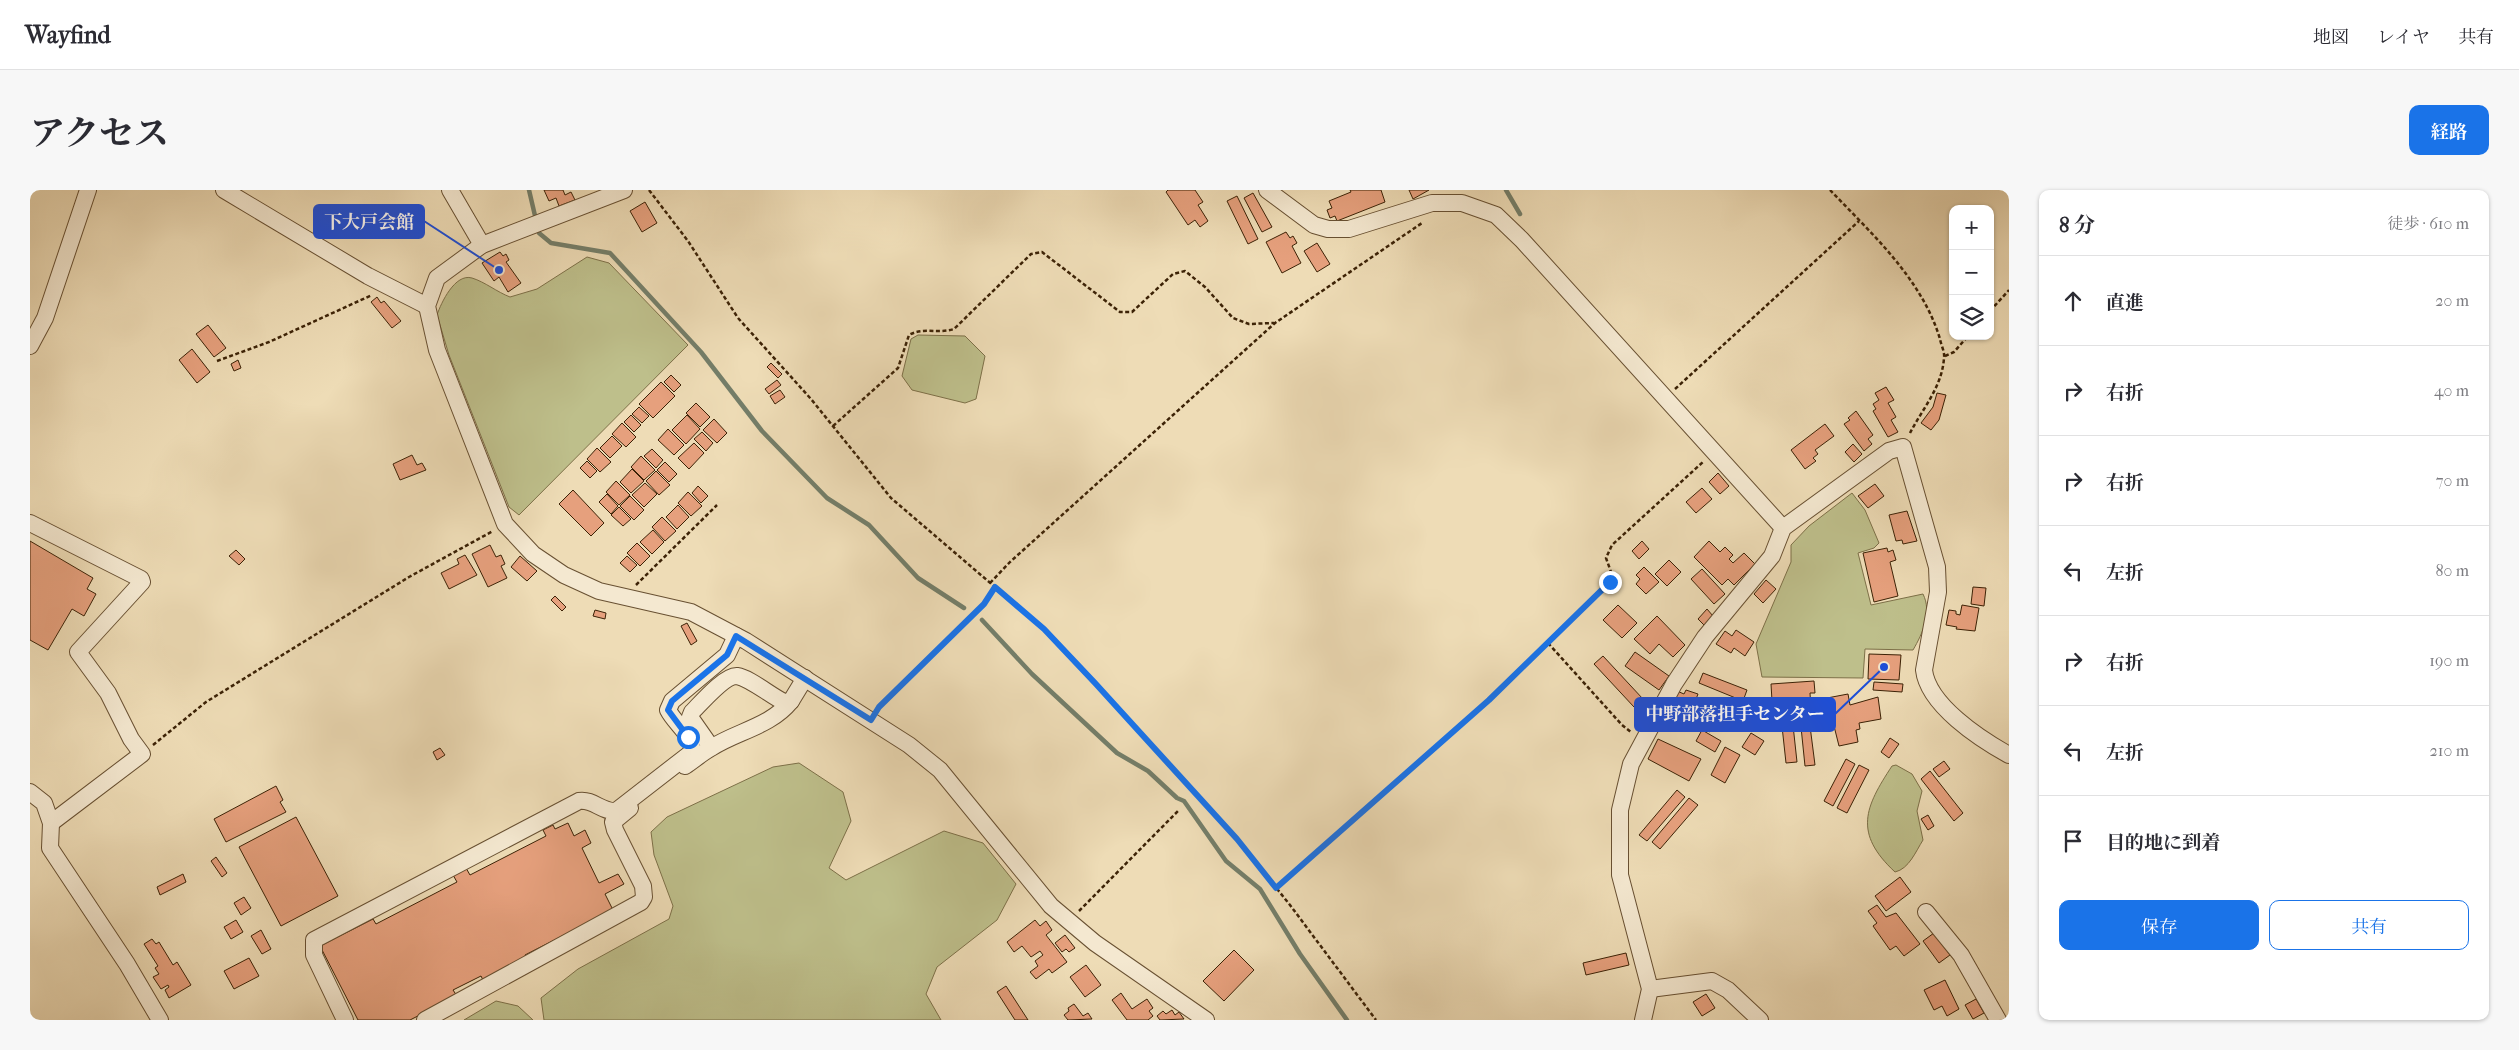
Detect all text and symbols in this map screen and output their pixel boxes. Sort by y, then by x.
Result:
text: Wayfind [25,21,111,49]
text: 地図 [2313,27,2349,48]
text: レイヤ [2377,27,2430,48]
text: 共有 [2458,27,2494,48]
button: 経路 [2409,105,2489,155]
text: アクセス [30,113,169,154]
callout: 下大戸会館 [314,205,424,238]
map controls [1949,205,1994,340]
button: + [1949,205,1994,250]
text: 下大戸会館 [324,212,414,233]
text: 8 分 [2059,213,2095,237]
text: 徒歩 · 610 m [2387,214,2469,233]
button: − [1949,250,1994,295]
icon: ahead [2059,287,2087,315]
text: 20 m [2435,291,2469,310]
text: 直進 [2106,292,2144,314]
button: layers [1949,295,1994,340]
icon: right [2059,377,2087,405]
text: 40 m [2434,381,2469,400]
text: 右折 [2106,382,2144,404]
icon: right [2059,467,2087,495]
text: 70 m [2436,471,2469,490]
text: 右折 [2106,472,2144,494]
icon: left [2059,557,2087,585]
text: 80 m [2435,561,2469,580]
text: 左折 [2106,562,2144,584]
route end [1599,571,1622,594]
icon: right [2059,647,2087,675]
text: 190 m [2429,651,2469,670]
text: 右折 [2106,652,2144,674]
callout: 中野部落担手センター [1635,698,1835,731]
text: 中野部落担手センター [1645,704,1825,725]
route start [677,726,700,749]
icon: left [2059,737,2087,765]
text: 210 m [2430,741,2469,760]
text: 左折 [2106,742,2144,764]
icon: arrive [2059,827,2087,855]
text: 目的地に到着 [2106,832,2220,854]
button: 保存 [2059,900,2259,950]
button: 共有 [2269,900,2469,950]

